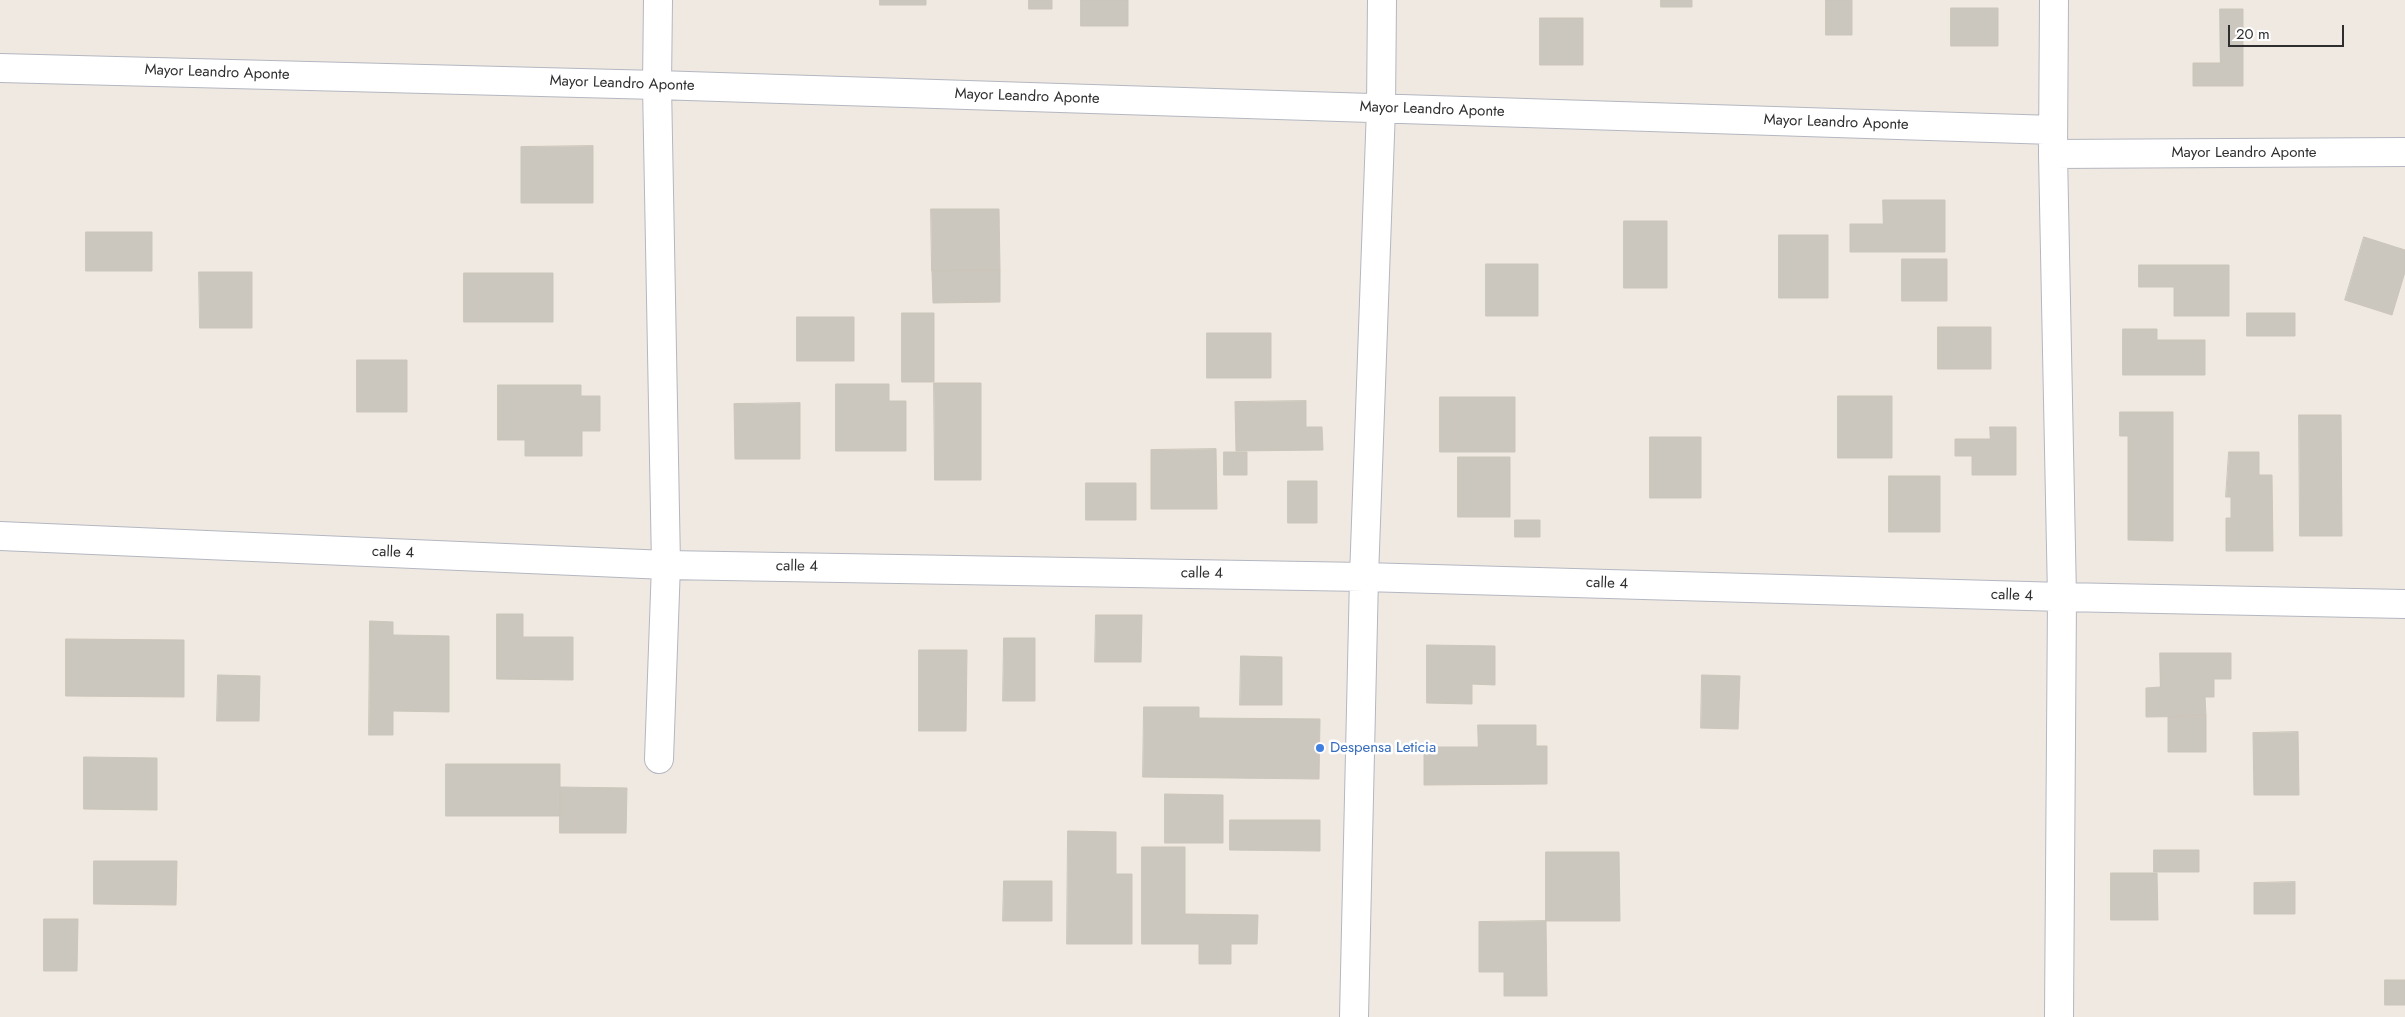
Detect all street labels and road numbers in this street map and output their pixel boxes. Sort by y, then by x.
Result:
street label: Mayor Leandro Aponte [144,61,290,85]
street label: Mayor Leandro Aponte [549,72,695,96]
street label: Mayor Leandro Aponte [954,85,1100,109]
street label: Mayor Leandro Aponte [1359,98,1505,122]
street label: Mayor Leandro Aponte [1763,111,1909,135]
street label: Mayor Leandro Aponte [2171,144,2317,162]
street label: calle 4 [372,543,414,563]
street label: calle 4 [776,558,818,576]
street label: calle 4 [1181,565,1223,583]
street label: calle 4 [1586,574,1628,594]
street label: calle 4 [1991,586,2033,606]

